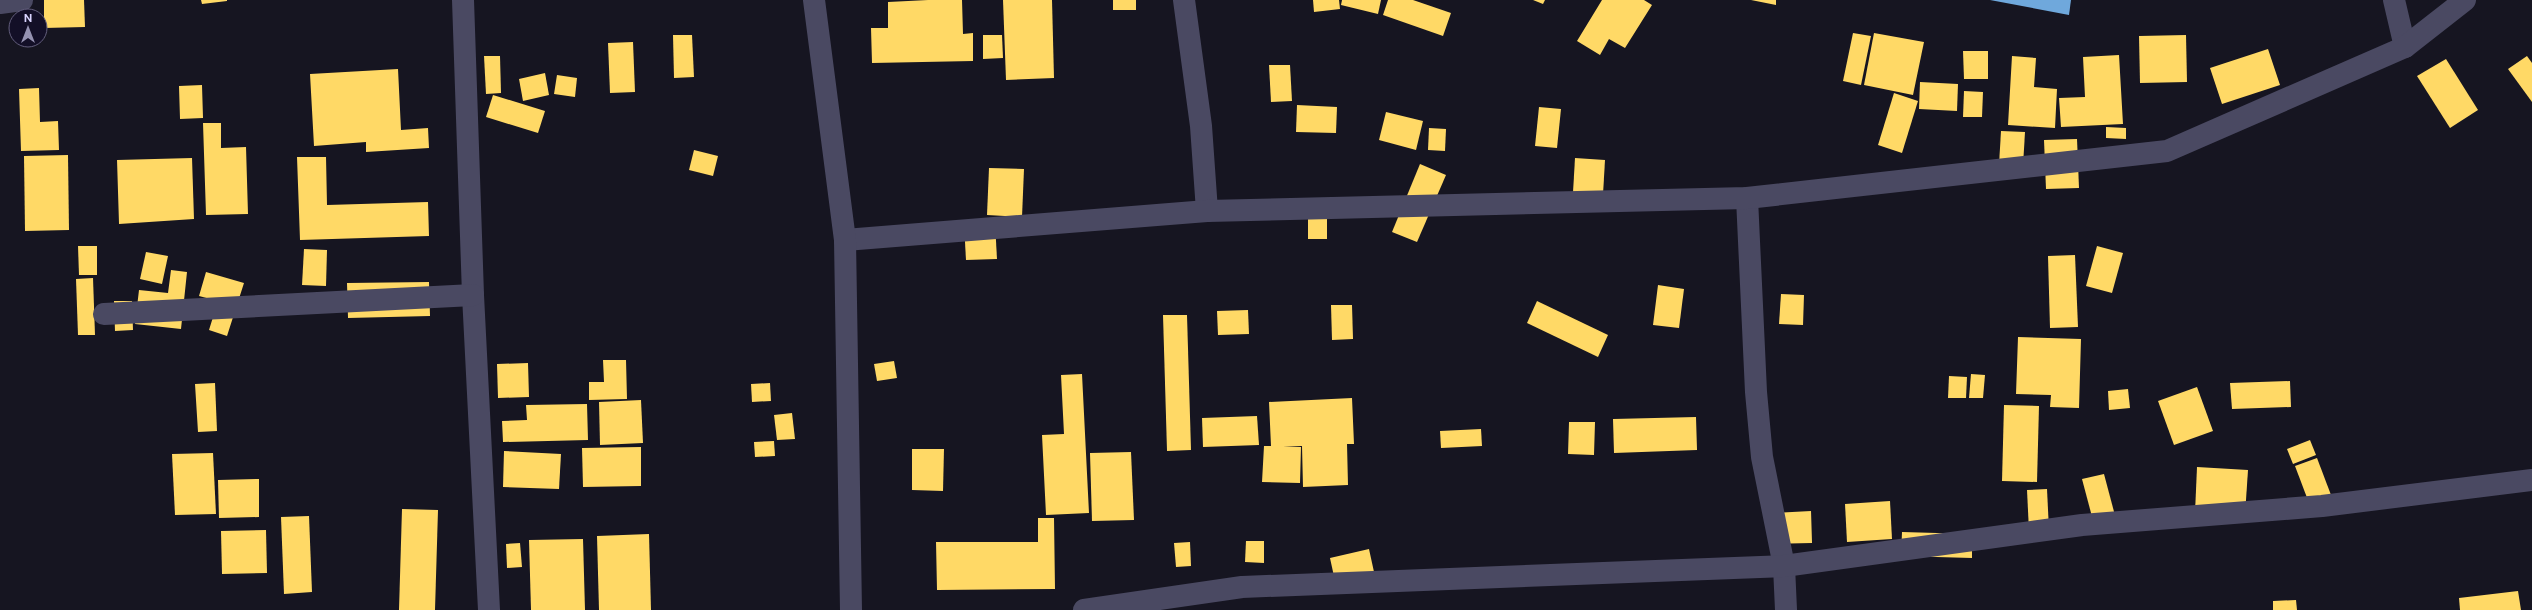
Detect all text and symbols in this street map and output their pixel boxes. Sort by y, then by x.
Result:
north arrow [8,8,48,48]
text: N [24,12,32,24]

